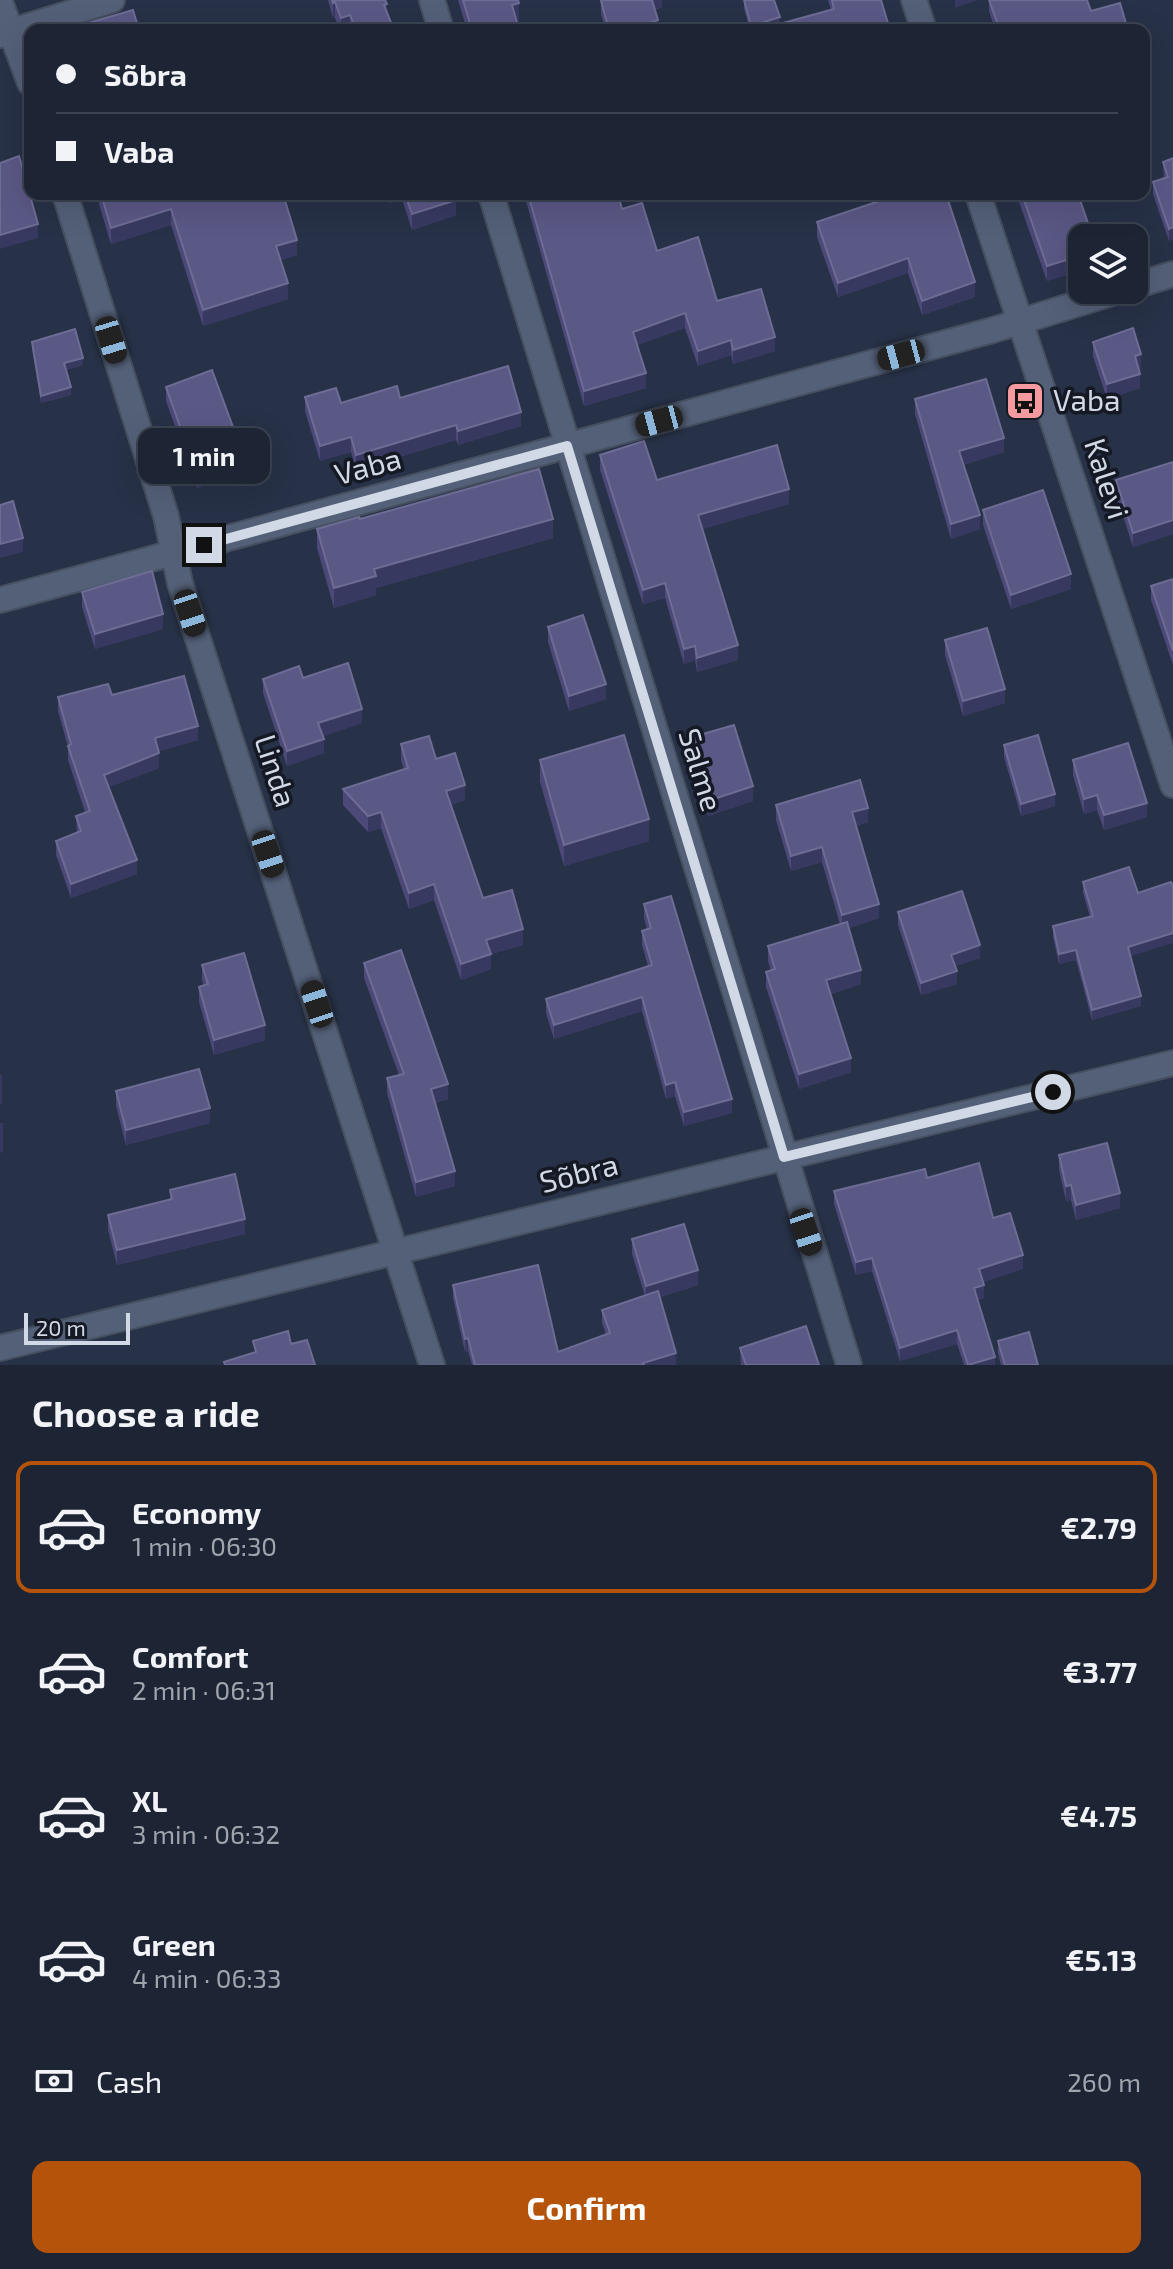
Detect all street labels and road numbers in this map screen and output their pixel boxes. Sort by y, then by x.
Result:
street label: Kalevi [1078,434,1138,523]
street label: Vaba [330,439,405,491]
street label: Salme [672,724,731,815]
street label: Linda [248,730,305,811]
street label: Sõbra [536,1145,621,1199]

